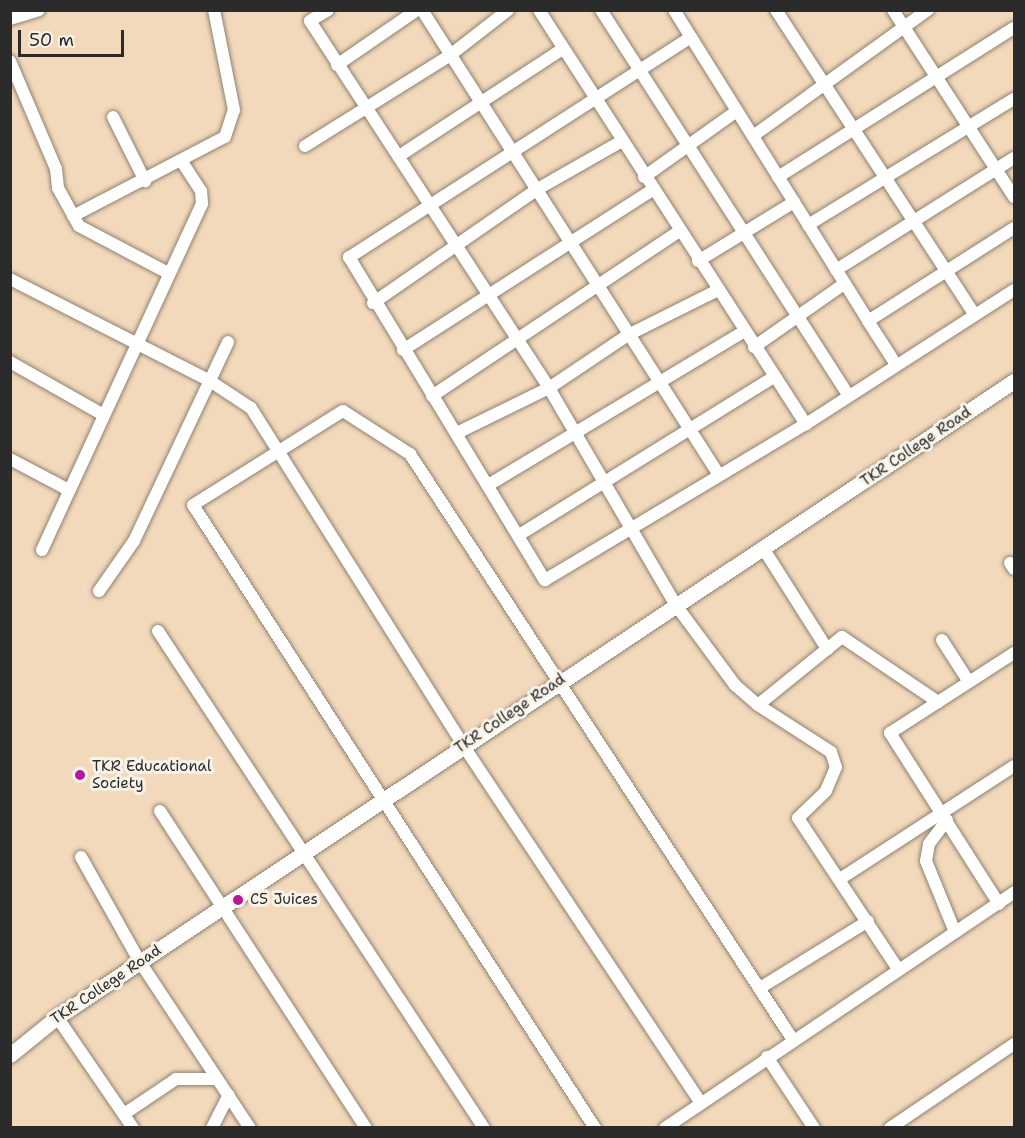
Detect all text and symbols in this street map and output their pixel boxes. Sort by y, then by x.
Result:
scale bar [21,18,128,56]
text: 50 m [29,28,74,52]
street label: TKR College Road [857,403,975,491]
street label: TKR College Road [451,670,569,758]
place label: TKR Educational Society [92,757,211,792]
marker: TKR Educational Society [73,768,87,782]
place label: C5 Juices [250,891,318,909]
marker: C5 Juices [231,893,245,907]
street label: TKR College Road [47,941,165,1029]

